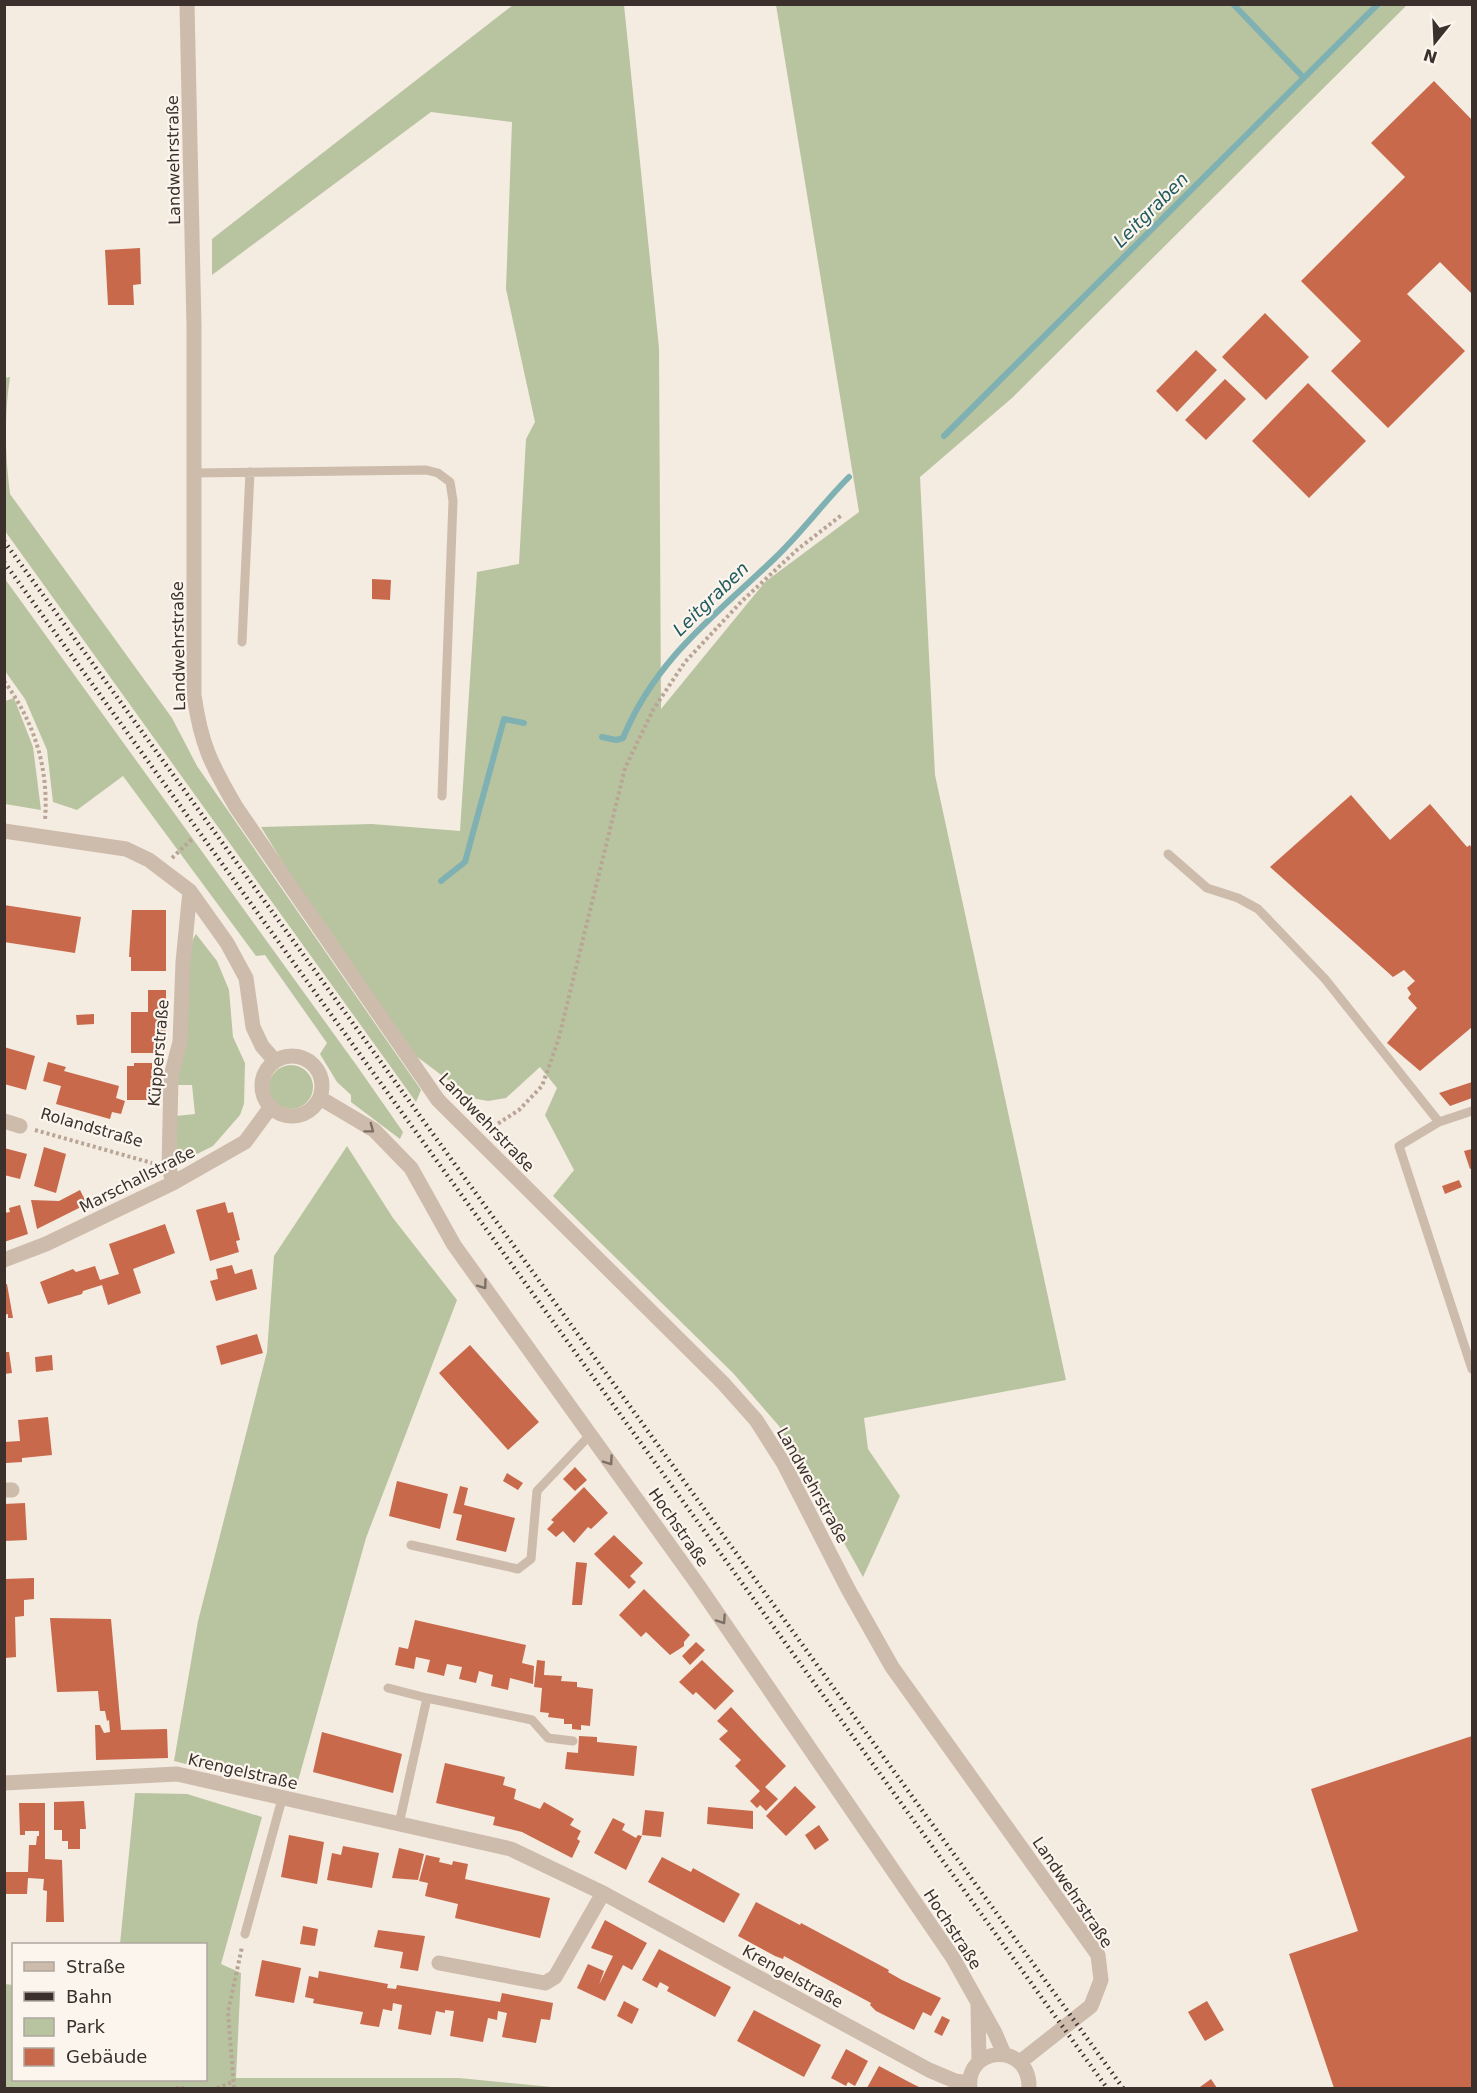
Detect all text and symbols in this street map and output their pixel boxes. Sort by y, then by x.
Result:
north arrow [1405,12,1465,72]
text: N [1421,45,1440,67]
street label: Landwehrstraße [163,95,184,225]
water label: Leitgraben [1109,168,1192,251]
water label: Leitgraben [668,557,753,640]
street label: Landwehrstraße [168,581,189,711]
street label: Küpperstraße [144,999,173,1107]
street label: Landwehrstraße [435,1069,538,1176]
street label: Rolandstraße [38,1104,145,1151]
one-way arrow [363,1121,374,1132]
street label: Marschallstraße [76,1142,198,1217]
one-way arrow [476,1279,487,1290]
street label: Landwehrstraße [773,1424,852,1547]
one-way arrow [602,1454,613,1465]
street label: Hochstraße [645,1484,713,1570]
one-way arrow [715,1614,726,1625]
street label: Krengelstraße [186,1750,300,1793]
street label: Landwehrstraße [1028,1833,1117,1951]
street label: Hochstraße [920,1886,986,1973]
street label: Krengelstraße [739,1941,846,2012]
legend [12,1943,207,2081]
text: Straße [66,1956,125,1977]
text: Bahn [66,1986,112,2007]
text: Park [66,2016,105,2037]
text: Gebäude [66,2046,147,2067]

